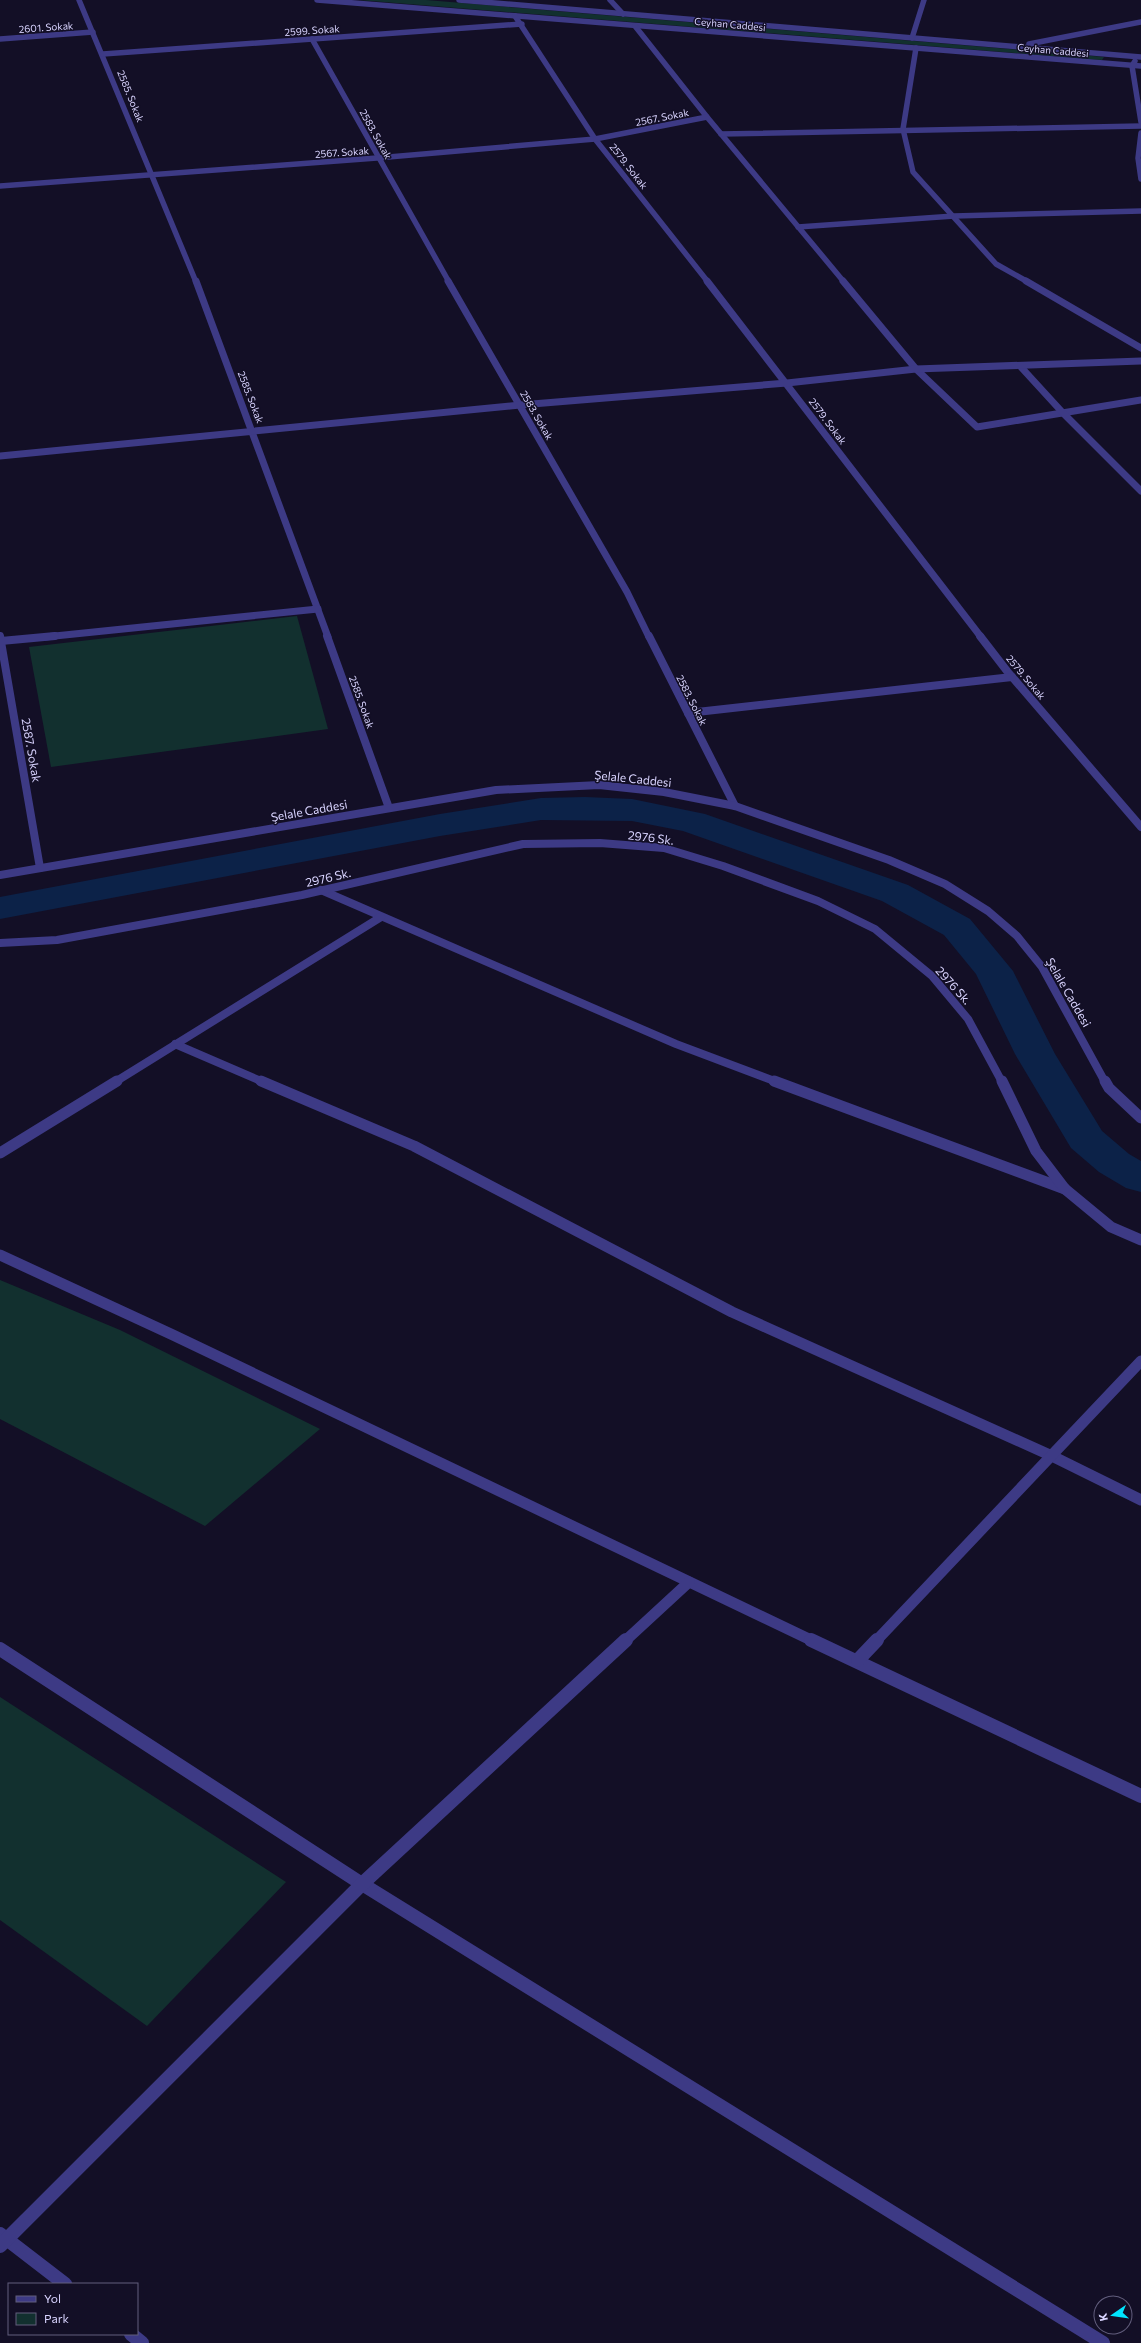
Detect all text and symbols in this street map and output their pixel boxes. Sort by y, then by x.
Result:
street label: Ceyhan Caddesi [694,15,766,33]
street label: 2601. Sokak [18,19,74,35]
street label: 2599. Sokak [284,22,341,38]
street label: Ceyhan Caddesi [1017,41,1089,59]
street label: 2585. Sokak [115,68,147,124]
street label: 2567. Sokak [634,106,690,128]
street label: 2583. Sokak [357,107,395,161]
street label: 2579. Sokak [607,141,651,192]
street label: 2567. Sokak [315,144,370,160]
street label: 2585. Sokak [236,369,267,425]
street label: 2583. Sokak [518,388,556,442]
street label: 2579. Sokak [807,396,850,447]
street label: 2579. Sokak [1004,652,1049,702]
street label: 2583. Sokak [674,673,710,728]
street label: 2585. Sokak [347,674,377,730]
street label: 2587. Sokak [19,717,45,784]
street label: Şelale Caddesi [594,767,672,789]
street label: Şelale Caddesi [270,796,348,824]
street label: 2976 Sk. [627,827,675,847]
street label: 2976 Sk. [304,865,352,889]
street label: Şelale Caddesi [1044,955,1094,1029]
street label: 2976 Sk. [933,963,975,1007]
legend [8,2283,138,2335]
text: Yol [44,2291,61,2305]
north arrow [1093,2295,1133,2335]
text: Park [44,2311,70,2325]
text: K [1096,2312,1110,2323]

